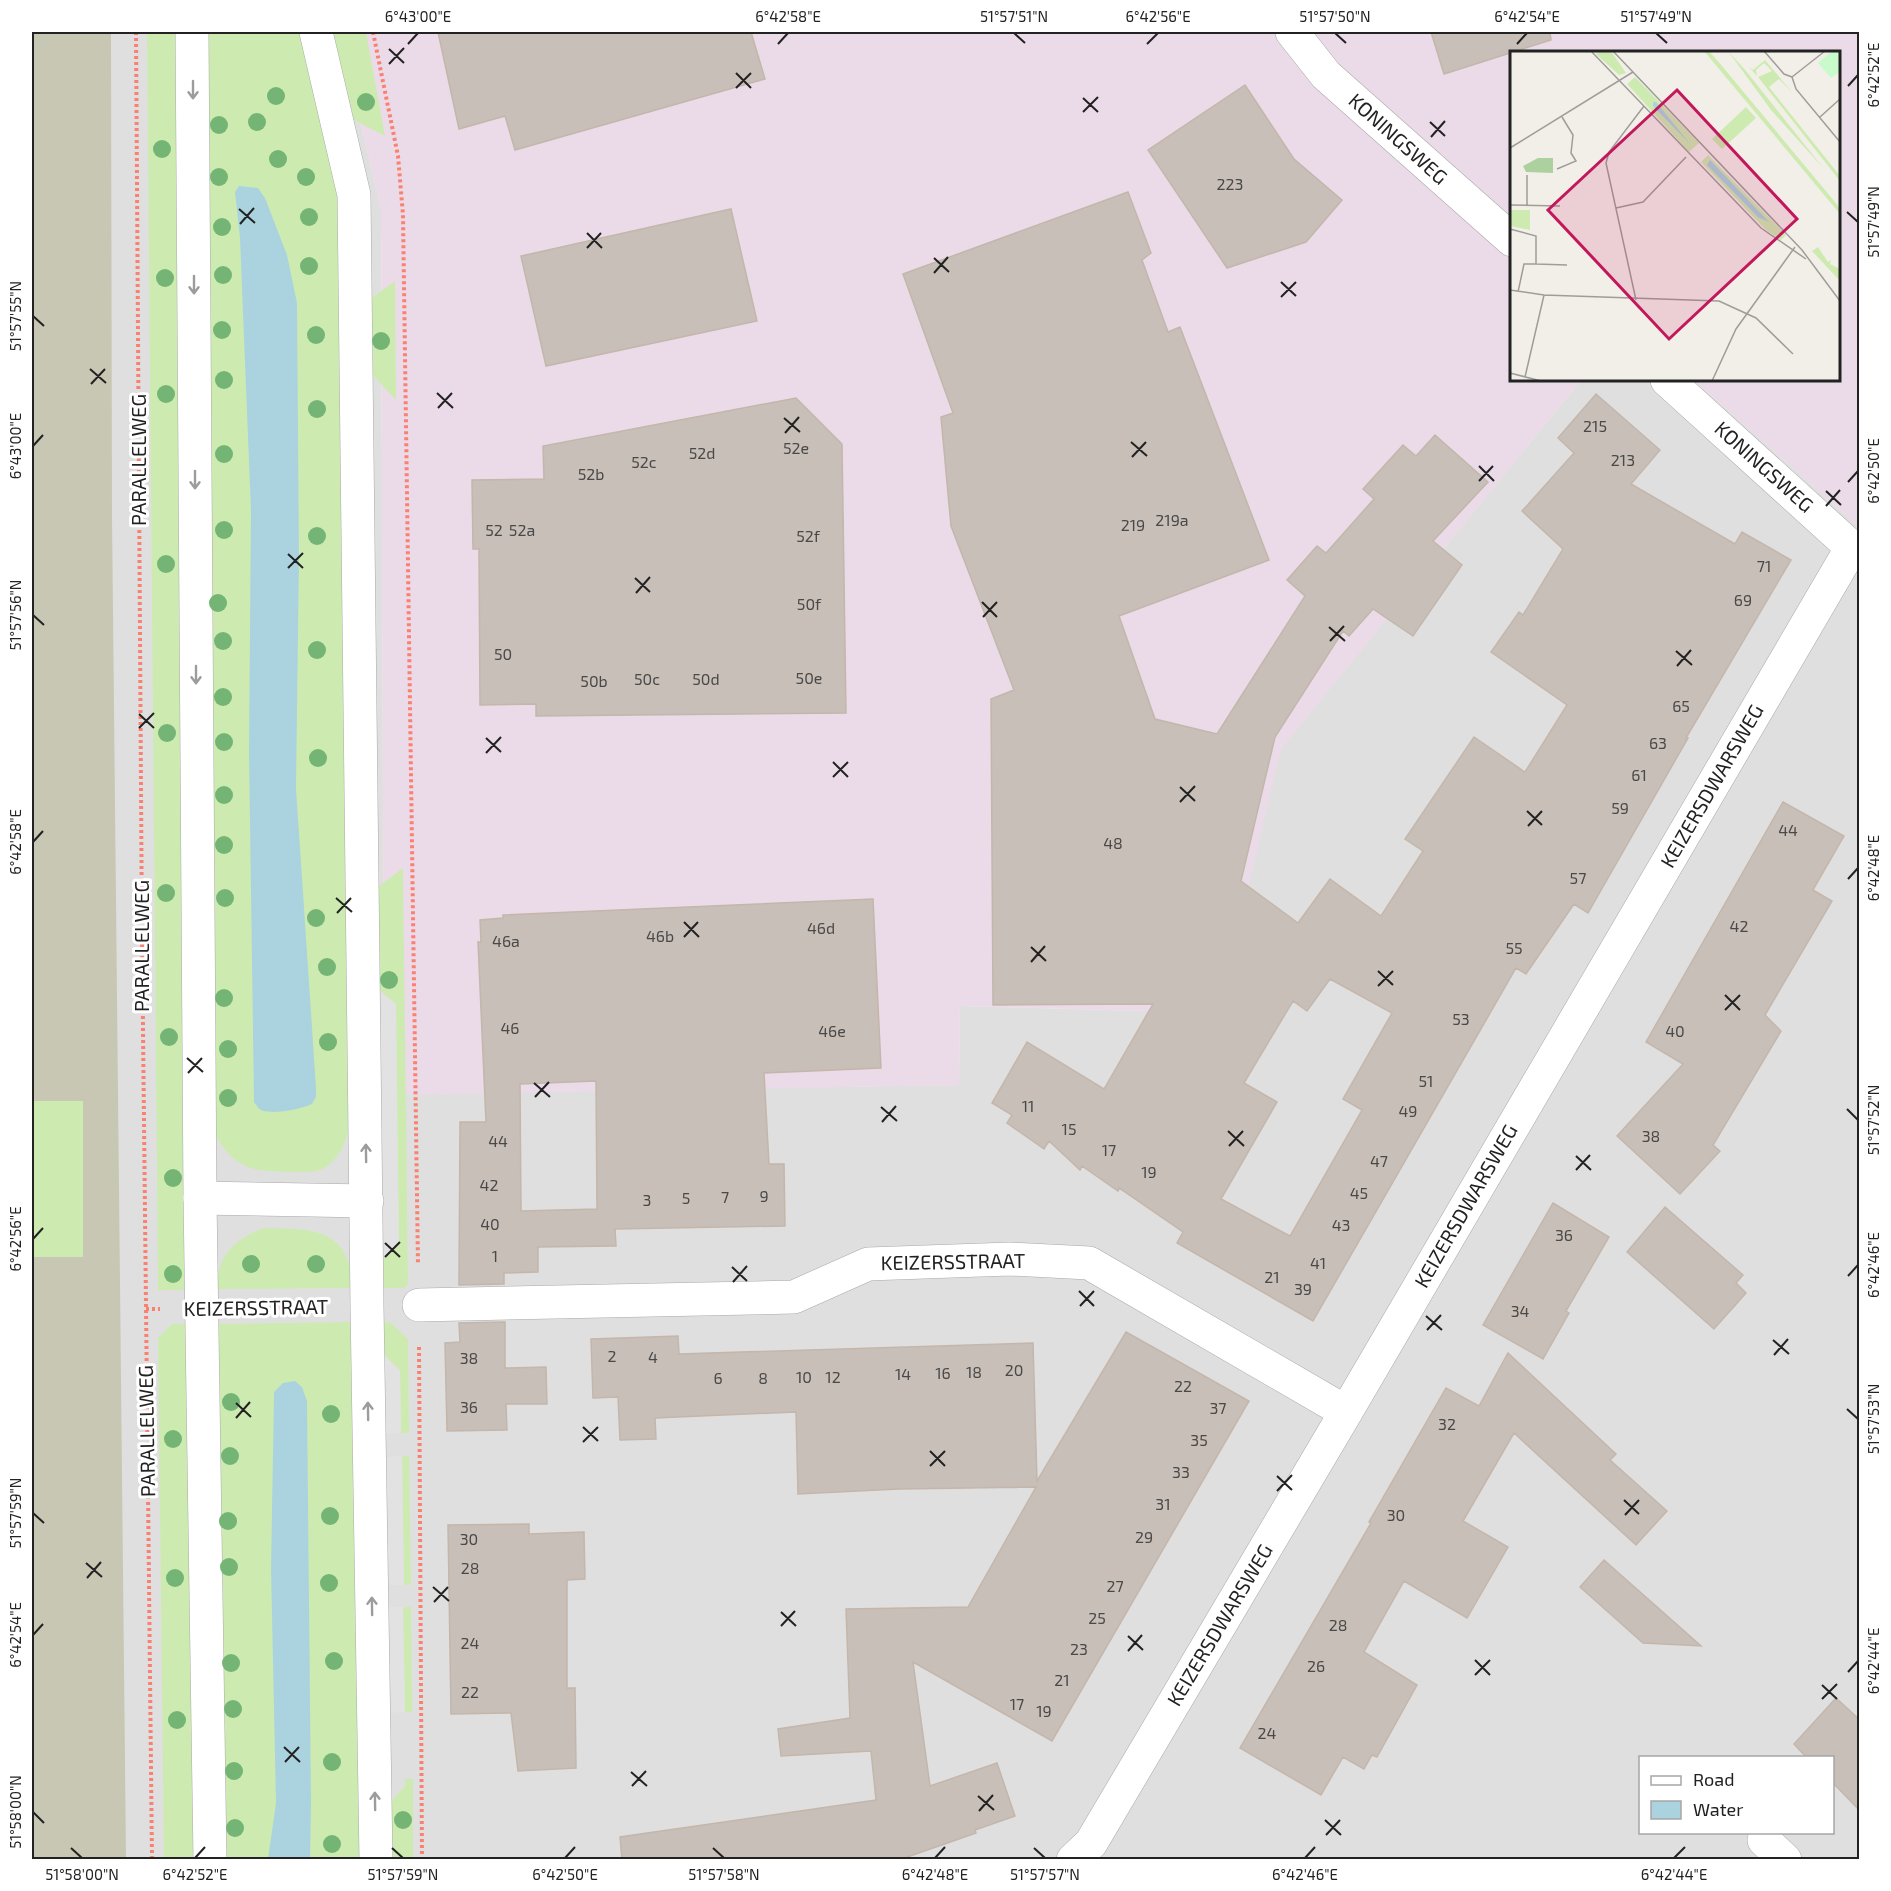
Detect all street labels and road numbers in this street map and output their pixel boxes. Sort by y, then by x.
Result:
street label: KONINGSWEG [1344,88,1453,189]
street label: PARALLELWEG [126,394,150,526]
street label: KONINGSWEG [1710,416,1819,517]
street label: KEIZERSDWARSWEG [1655,700,1768,871]
street label: PARALLELWEG [129,880,153,1012]
street label: KEIZERSDWARSWEG [1409,1120,1522,1291]
street label: KEIZERSSTRAAT [880,1248,1026,1274]
street label: KEIZERSSTRAAT [183,1294,329,1320]
street label: PARALLELWEG [133,1365,159,1497]
street label: KEIZERSDWARSWEG [1161,1539,1277,1710]

